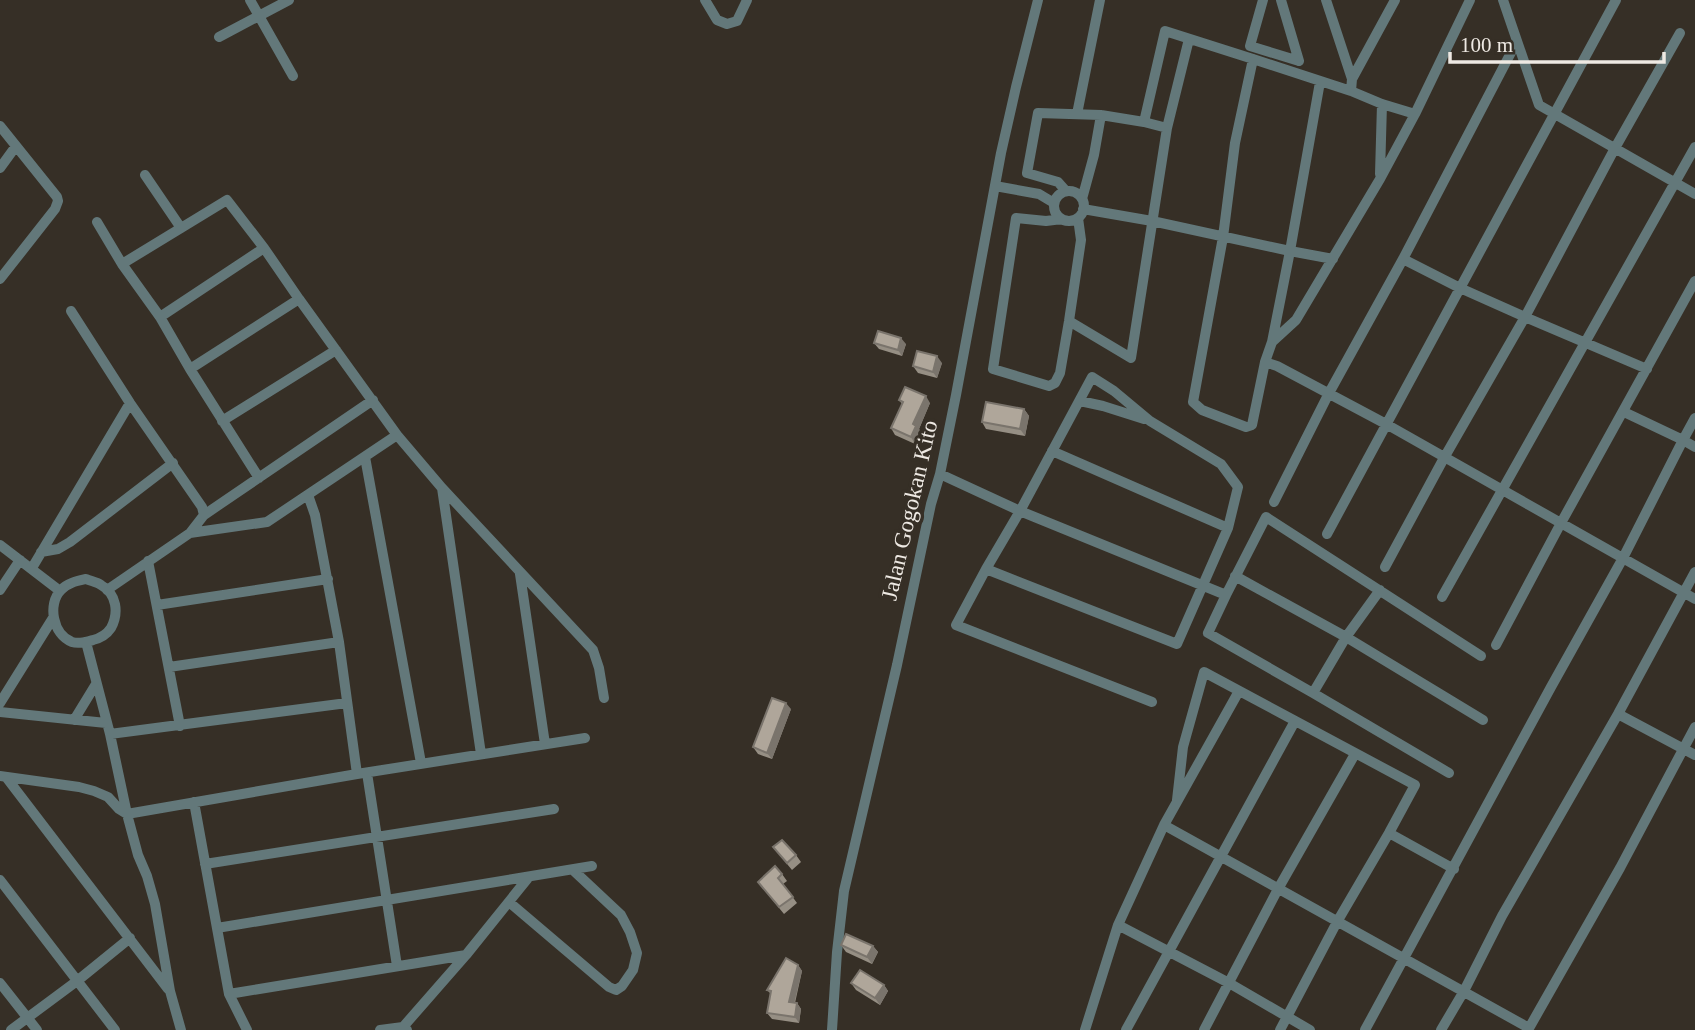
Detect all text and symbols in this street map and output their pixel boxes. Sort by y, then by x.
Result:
scale bar [1450,21,1664,65]
text: 100 m [1460,33,1513,57]
street label: Jalan Gogokan Kito [877,418,942,603]

